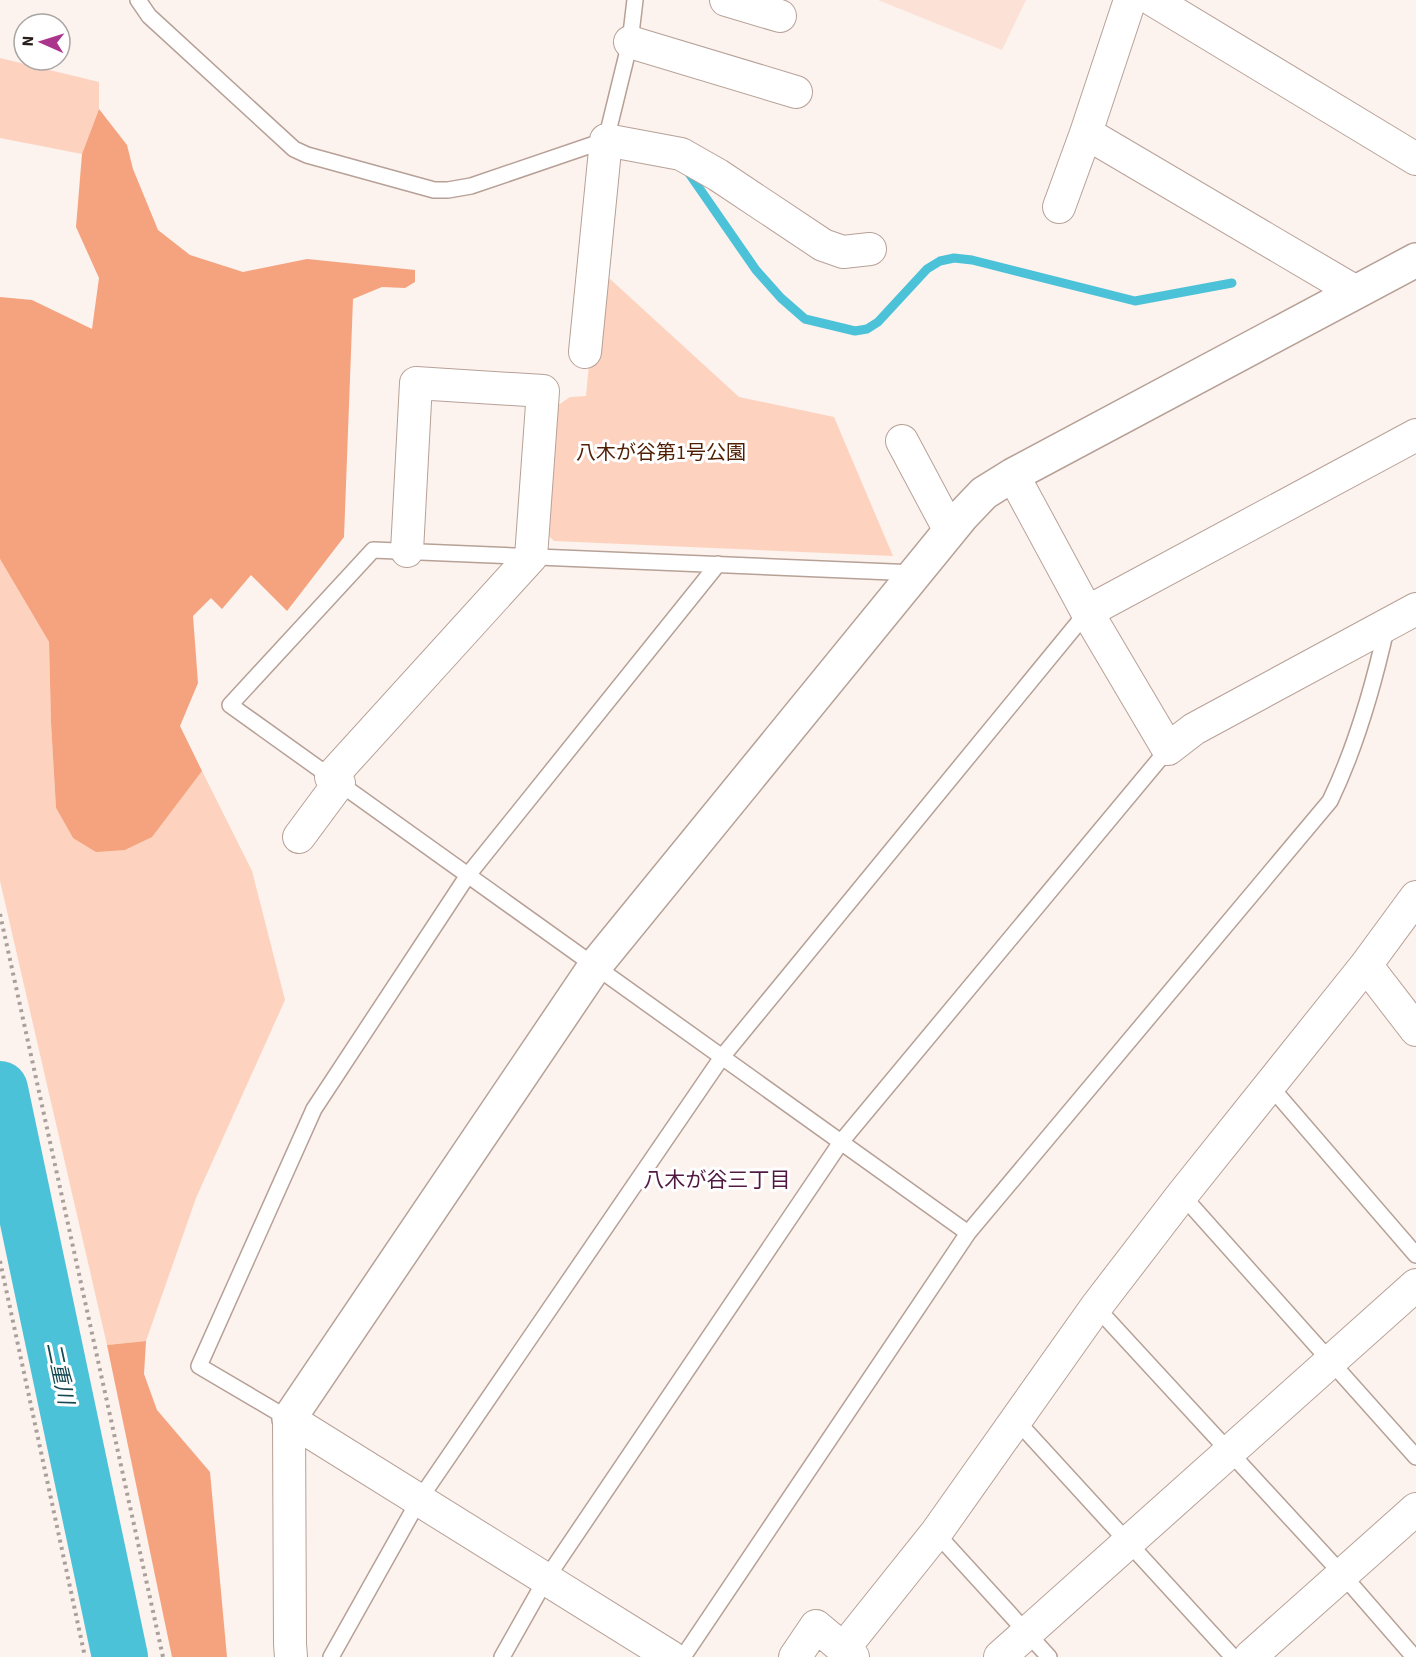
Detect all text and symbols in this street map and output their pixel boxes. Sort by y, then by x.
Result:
north arrow [12,12,72,72]
text: N [17,35,39,47]
park label: 八木が谷第1号公園 [576,439,746,467]
district label: 八木が谷三丁目 [644,1165,791,1195]
water label: 二重川 [39,1339,82,1409]

